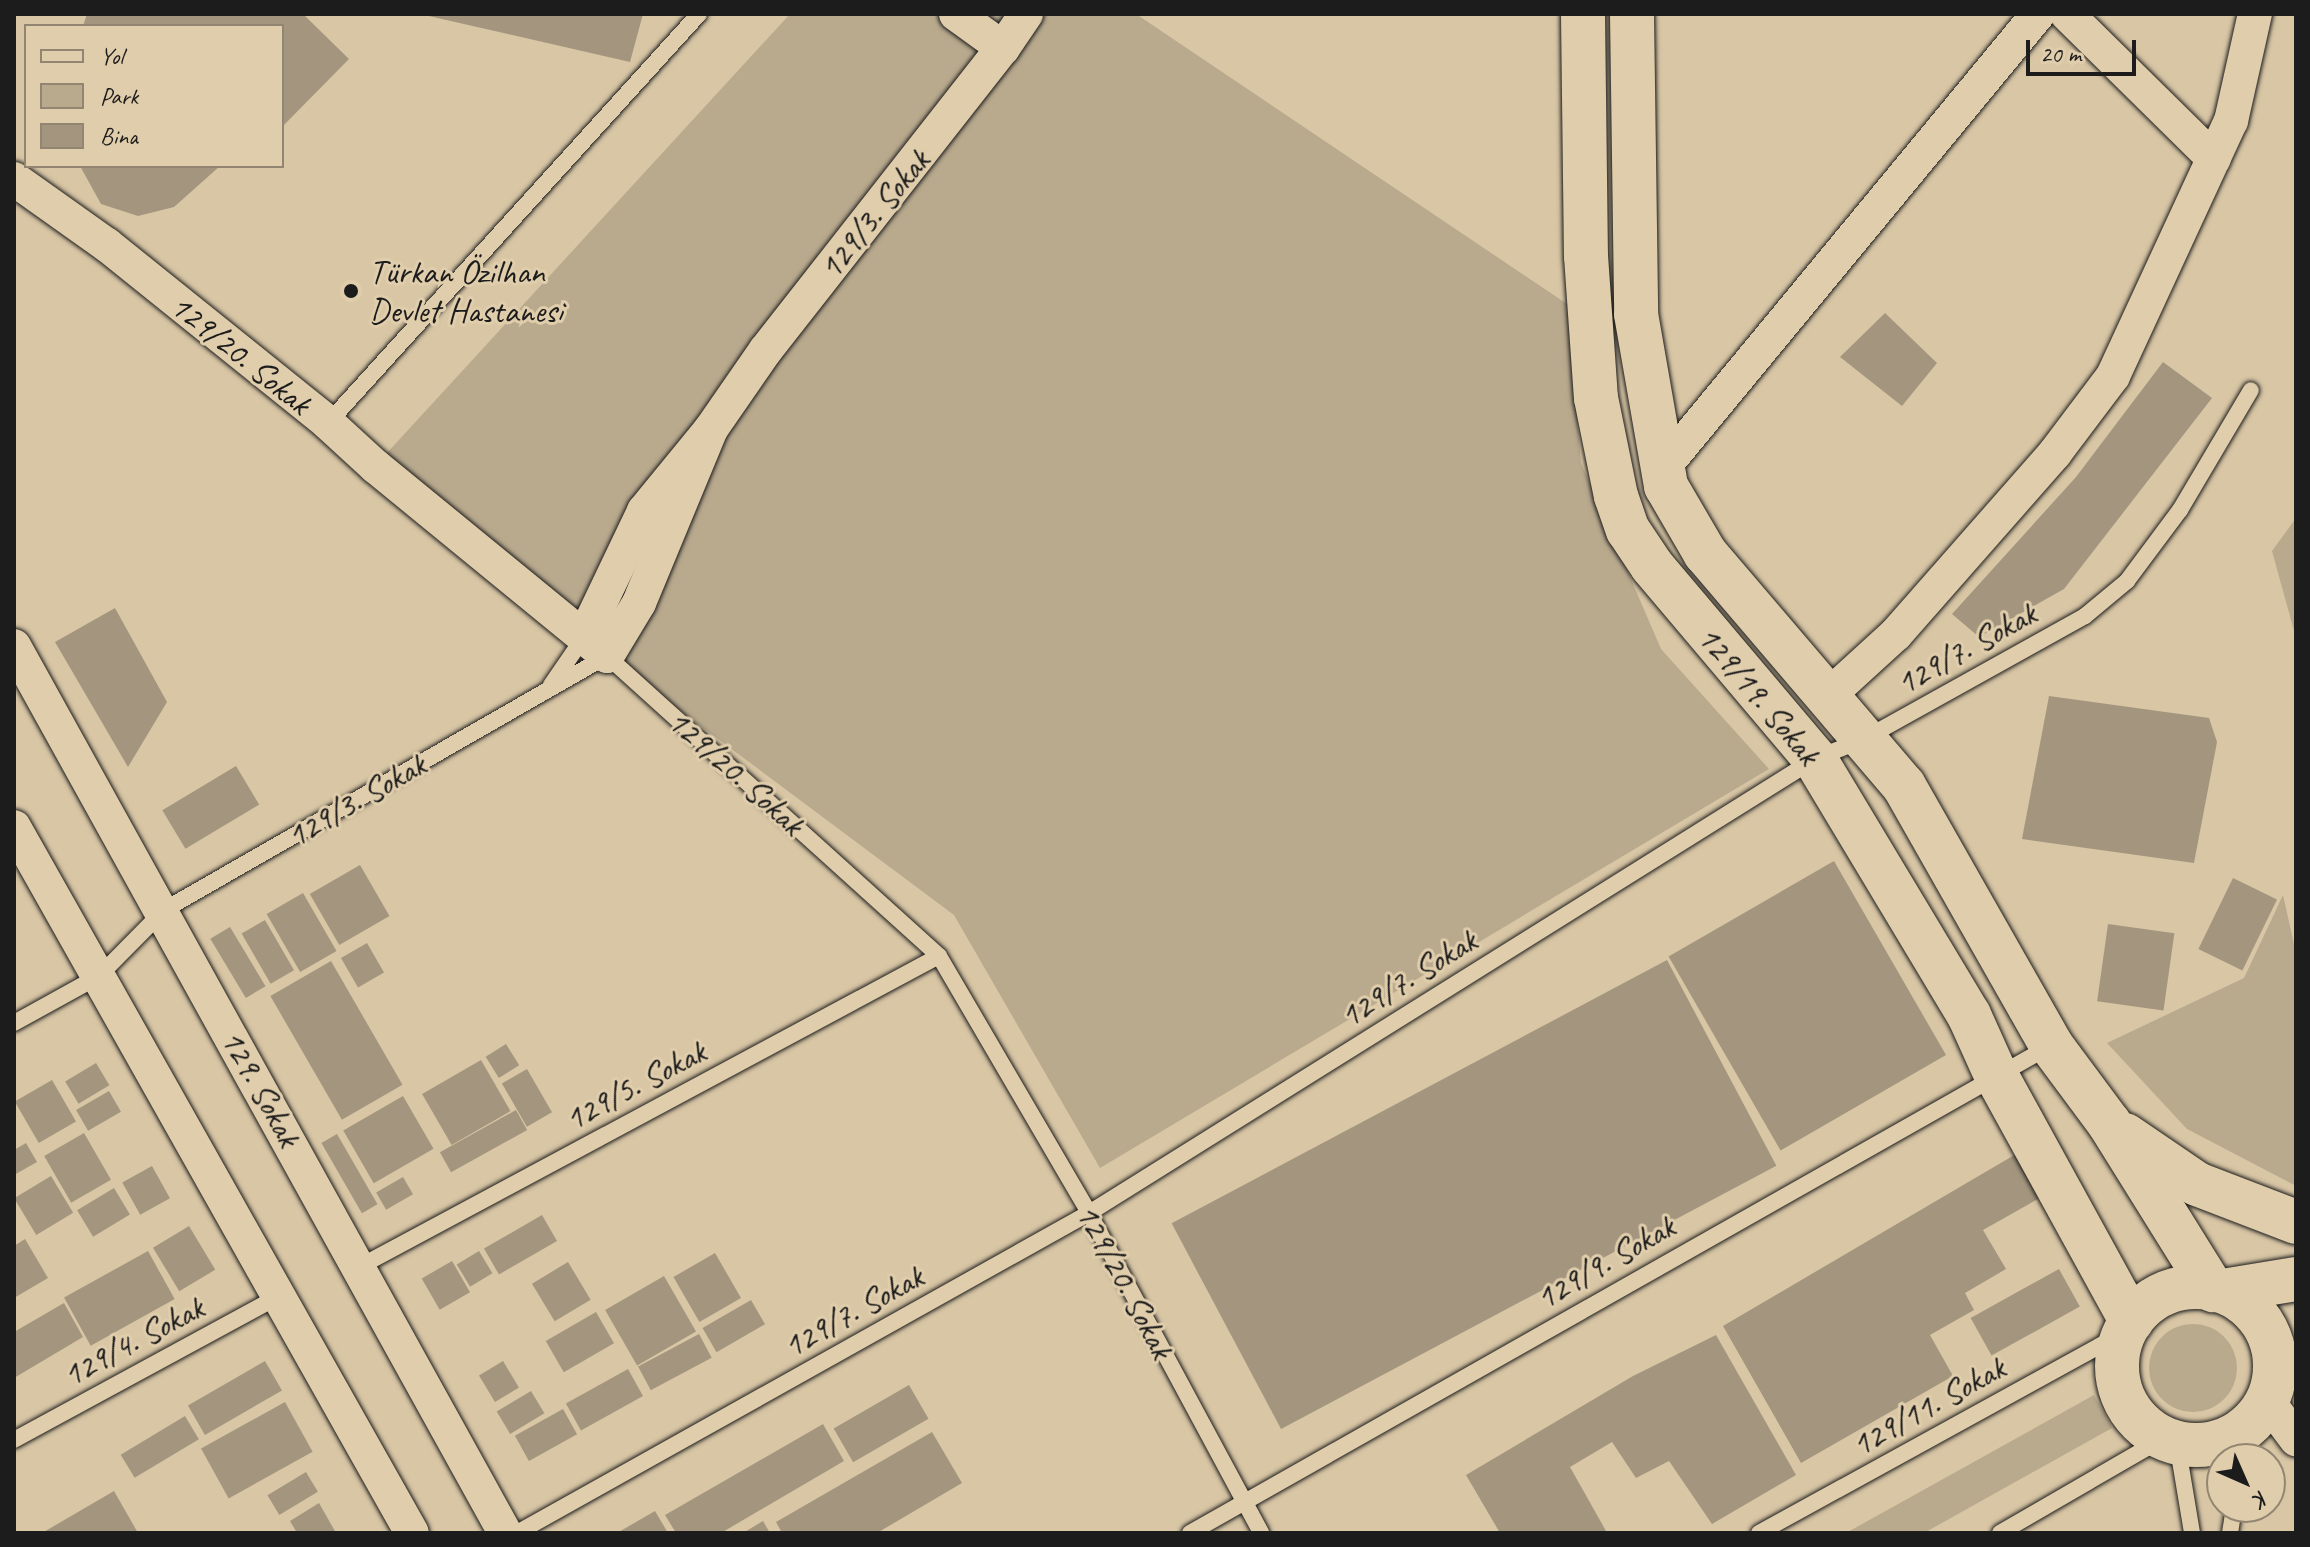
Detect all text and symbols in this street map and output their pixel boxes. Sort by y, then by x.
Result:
legend [24,24,284,168]
scale bar [2030,24,2140,74]
text: 20 m [2040,39,2081,69]
text: Yol [100,41,123,71]
text: Park [100,81,138,111]
text: Bina [100,121,138,151]
street label: 129/3. Sokak [810,141,938,287]
place label: Türkan Özilhan Devlet Hastanesi [369,251,562,330]
marker: Türkan Özilhan Devlet Hastanesi [340,280,362,302]
street label: 129/20. Sokak [162,285,320,423]
street label: 129/7. Sokak [1889,593,2043,703]
street label: 129/19. Sokak [1689,617,1829,773]
street label: 129/20. Sokak [659,700,813,844]
street label: 129/3. Sokak [279,744,433,856]
street label: 129/7. Sokak [1332,920,1484,1036]
street label: 129. Sokak [212,1022,310,1154]
street label: 129/5. Sokak [557,1031,713,1139]
street label: 129/20. Sokak [1067,1197,1183,1365]
street label: 129/9. Sokak [1528,1206,1682,1318]
street label: 129/7. Sokak [776,1256,930,1366]
street label: 129/4. Sokak [55,1287,211,1395]
street label: 129/11. Sokak [1844,1347,2012,1465]
north arrow [2206,1443,2286,1523]
text: K [2248,1485,2275,1512]

